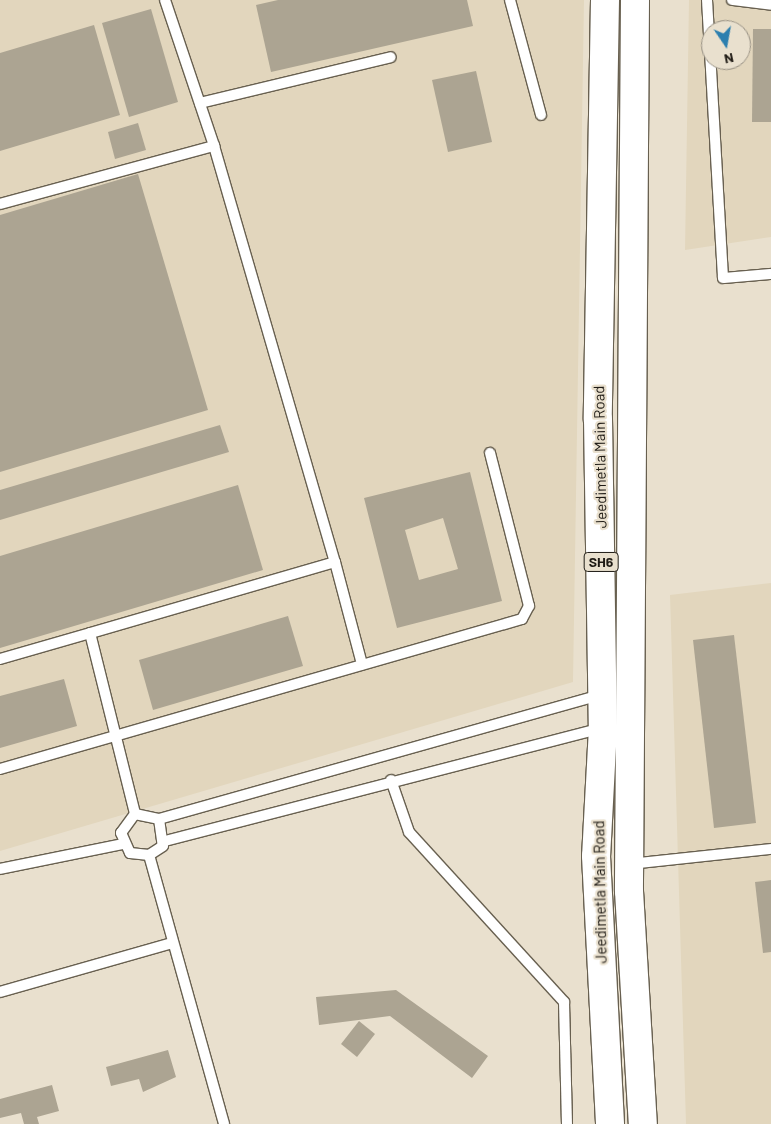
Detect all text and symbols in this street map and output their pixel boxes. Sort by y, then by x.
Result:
north arrow [701,20,751,70]
text: N [723,50,735,68]
street label: Jeedimetla Main Road [590,385,610,529]
road number: SH6 [584,550,618,574]
street label: Jeedimetla Main Road [590,820,610,964]

